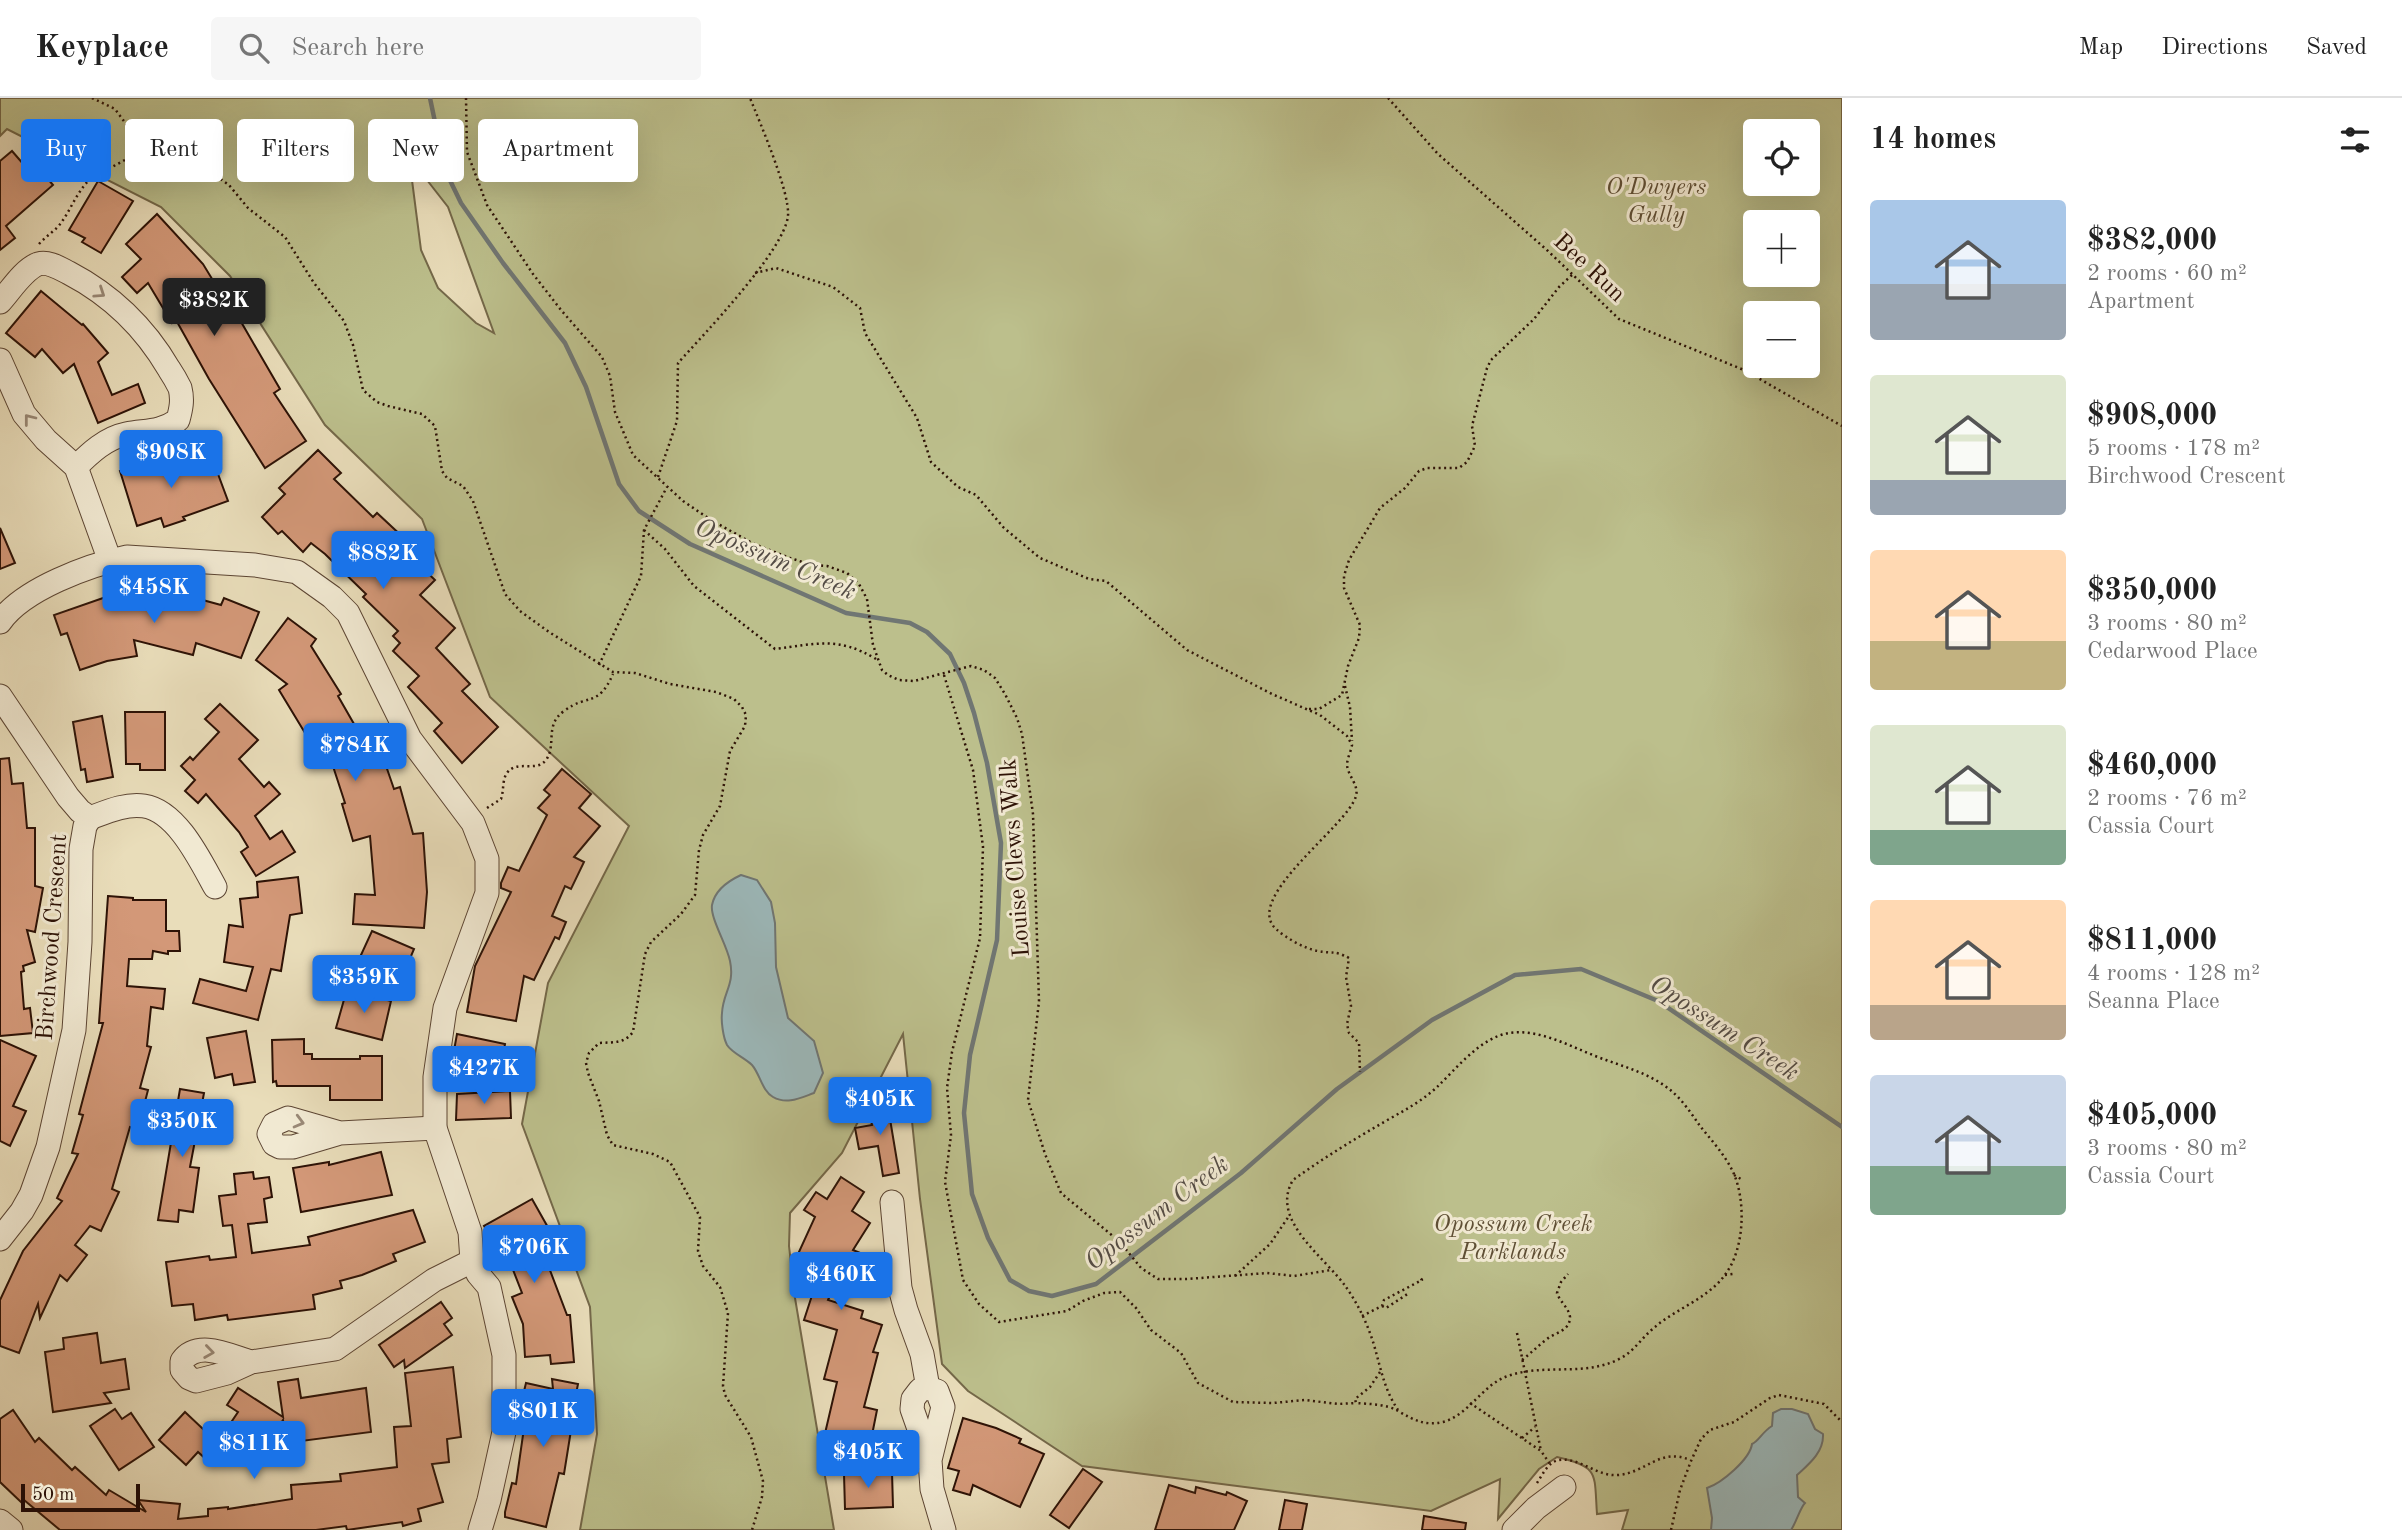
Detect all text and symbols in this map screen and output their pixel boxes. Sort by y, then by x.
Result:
search box [211,17,701,80]
icon: search [235,29,273,67]
text: Keyplace [35,32,169,65]
text: Search here [291,35,424,61]
text: Map [2079,36,2123,60]
text: Directions [2161,36,2268,60]
text: Saved [2306,36,2367,60]
chip: Buy [21,119,111,182]
chip: Rent [125,119,223,182]
chip: Filters [237,119,354,182]
chip: New [368,119,464,182]
chip: Apartment [478,119,638,182]
map controls [1743,119,1820,378]
button: locate [1743,119,1820,196]
icon: filters [2336,121,2374,159]
text: 14 homes [1870,125,1996,155]
park label: O'Dwyers Gully [1606,176,1706,228]
button: + [1743,210,1820,287]
text: $382,000 [2087,226,2217,256]
icon: home [1926,228,2010,312]
street label: Bee Run [1548,230,1629,307]
text: 2 rooms · 60 m² [2087,262,2247,285]
pin: $382K [165,278,263,338]
one-way arrow [92,284,105,297]
text: $382K [178,289,250,312]
text: Apartment [2087,290,2195,313]
button: − [1743,301,1820,378]
text: $908,000 [2087,401,2217,431]
icon: home [1926,403,2010,487]
one-way arrow [24,415,37,427]
pin: $908K [122,430,220,490]
text: 5 rooms · 178 m² [2087,437,2260,460]
text: $908K [135,441,207,464]
text: Birchwood Crescent [2087,465,2286,488]
water label: Opossum Creek [691,514,860,605]
pin: $882K [334,532,432,591]
text: $882K [347,542,419,565]
pin: $458K [105,566,203,625]
text: $458K [118,576,190,599]
text: $350,000 [2087,576,2217,606]
icon: home [1926,578,2010,662]
text: 3 rooms · 80 m² [2087,612,2247,635]
text: Cedarwood Place [2087,640,2258,663]
pin: $784K [306,724,404,783]
text: $784K [319,734,391,757]
text: $460,000 [2087,751,2217,781]
icon: home [1926,753,2010,837]
street label: Louise Clews Walk [997,758,1035,958]
text: 2 rooms · 76 m² [2087,787,2247,810]
text: Cassia Court [2087,815,2214,838]
street label: Birchwood Crescent [34,833,72,1041]
text: $811,000 [2087,926,2217,956]
icon: home [1926,928,2010,1012]
pin: $359K [315,956,413,1015]
text: 4 rooms · 128 m² [2087,962,2260,985]
text: $359K [328,966,400,989]
water label: Opossum Creek [1645,971,1803,1086]
text: Seanna Place [2087,990,2220,1013]
pin: $427K [435,1046,533,1106]
text: $427K [448,1057,520,1080]
pin: $405K [831,1077,929,1137]
text: $405K [844,1088,916,1111]
pin: $350K [133,1100,231,1159]
text: $405,000 [2087,1101,2217,1131]
icon: home [1926,1103,2010,1187]
text: $350K [146,1110,218,1133]
one-way arrow [293,1113,305,1128]
text: 3 rooms · 80 m² [2087,1137,2247,1160]
water label: Opossum Creek [1081,1151,1234,1276]
text: Cassia Court [2087,1165,2214,1188]
park label: Opossum Creek Parklands [1434,1213,1592,1265]
pin: $706K [485,1226,583,1285]
text: $706K [498,1236,570,1259]
pin: $460K [792,1252,890,1312]
text: $460K [805,1263,877,1286]
one-way arrow [203,1344,215,1359]
pin: $801K [494,1390,592,1449]
text: $801K [507,1400,579,1423]
pin: $811K [205,1422,303,1481]
pin: $405K [819,1430,917,1490]
text: $811K [218,1432,290,1455]
text: $405K [832,1441,904,1464]
scale bar [21,1481,140,1513]
text: 50 m [32,1486,74,1505]

